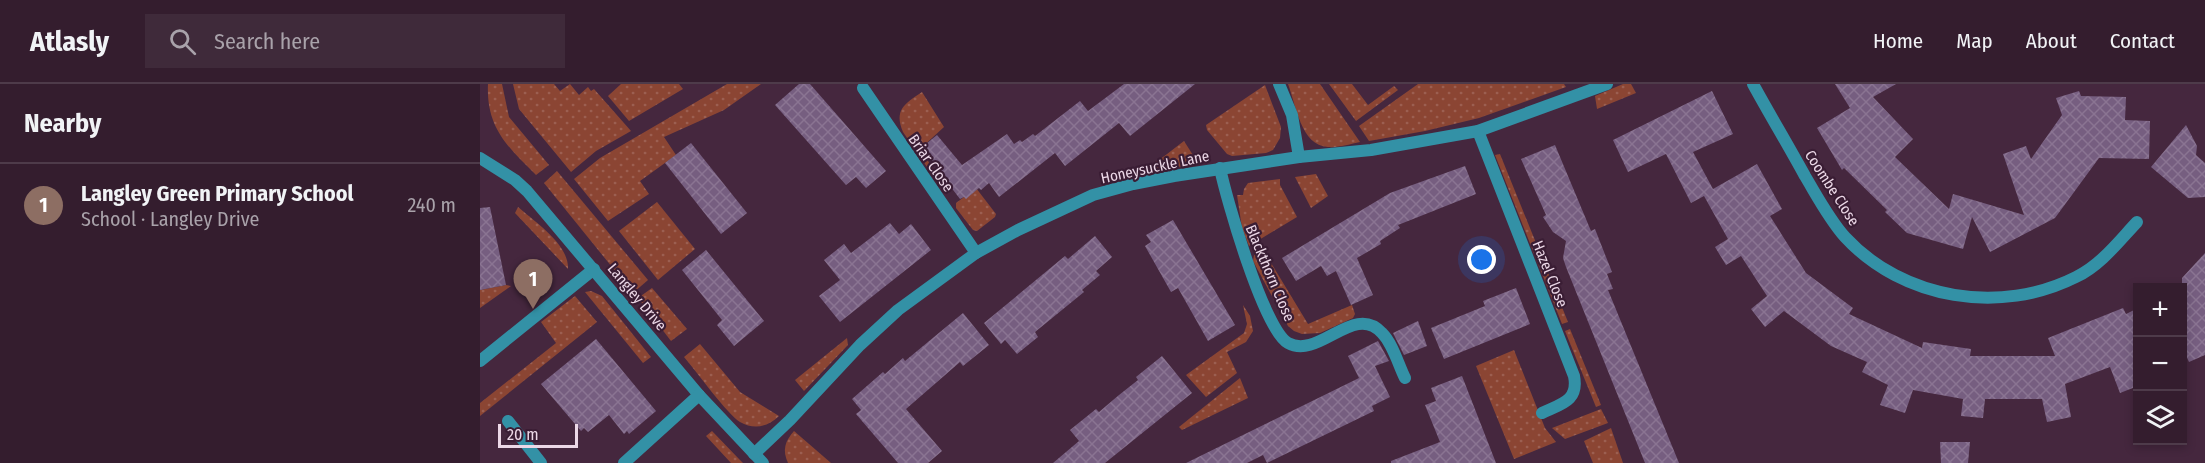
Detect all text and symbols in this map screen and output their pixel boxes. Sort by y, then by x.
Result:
search box [145,14,565,68]
text: Atlasly [30,25,109,58]
icon: search [166,25,199,58]
text: Search here [214,28,320,55]
text: Home [1873,28,1923,54]
text: Map [1956,28,1993,54]
text: About [2026,28,2077,54]
text: Contact [2110,28,2175,54]
text: Nearby [24,108,101,139]
street label: Briar Close [905,131,957,195]
street label: Honeysuckle Lane [1099,147,1211,187]
street label: Coombe Close [1801,147,1863,229]
text: Langley Green Primary School [81,180,353,207]
text: 1 [39,193,48,217]
text: 240 m [407,193,456,217]
text: School · Langley Drive [81,207,259,231]
street label: Blackthorn Close [1242,222,1298,324]
street label: Hazel Close [1529,238,1571,310]
your location [1467,245,1496,274]
pin: 1 [514,260,552,309]
street label: Langley Drive [604,260,670,334]
map controls [2133,283,2187,445]
button: + [2133,283,2187,337]
button: − [2133,337,2187,391]
button: layers [2133,391,2187,445]
scale bar [498,421,578,448]
text: 20 m [507,425,538,444]

